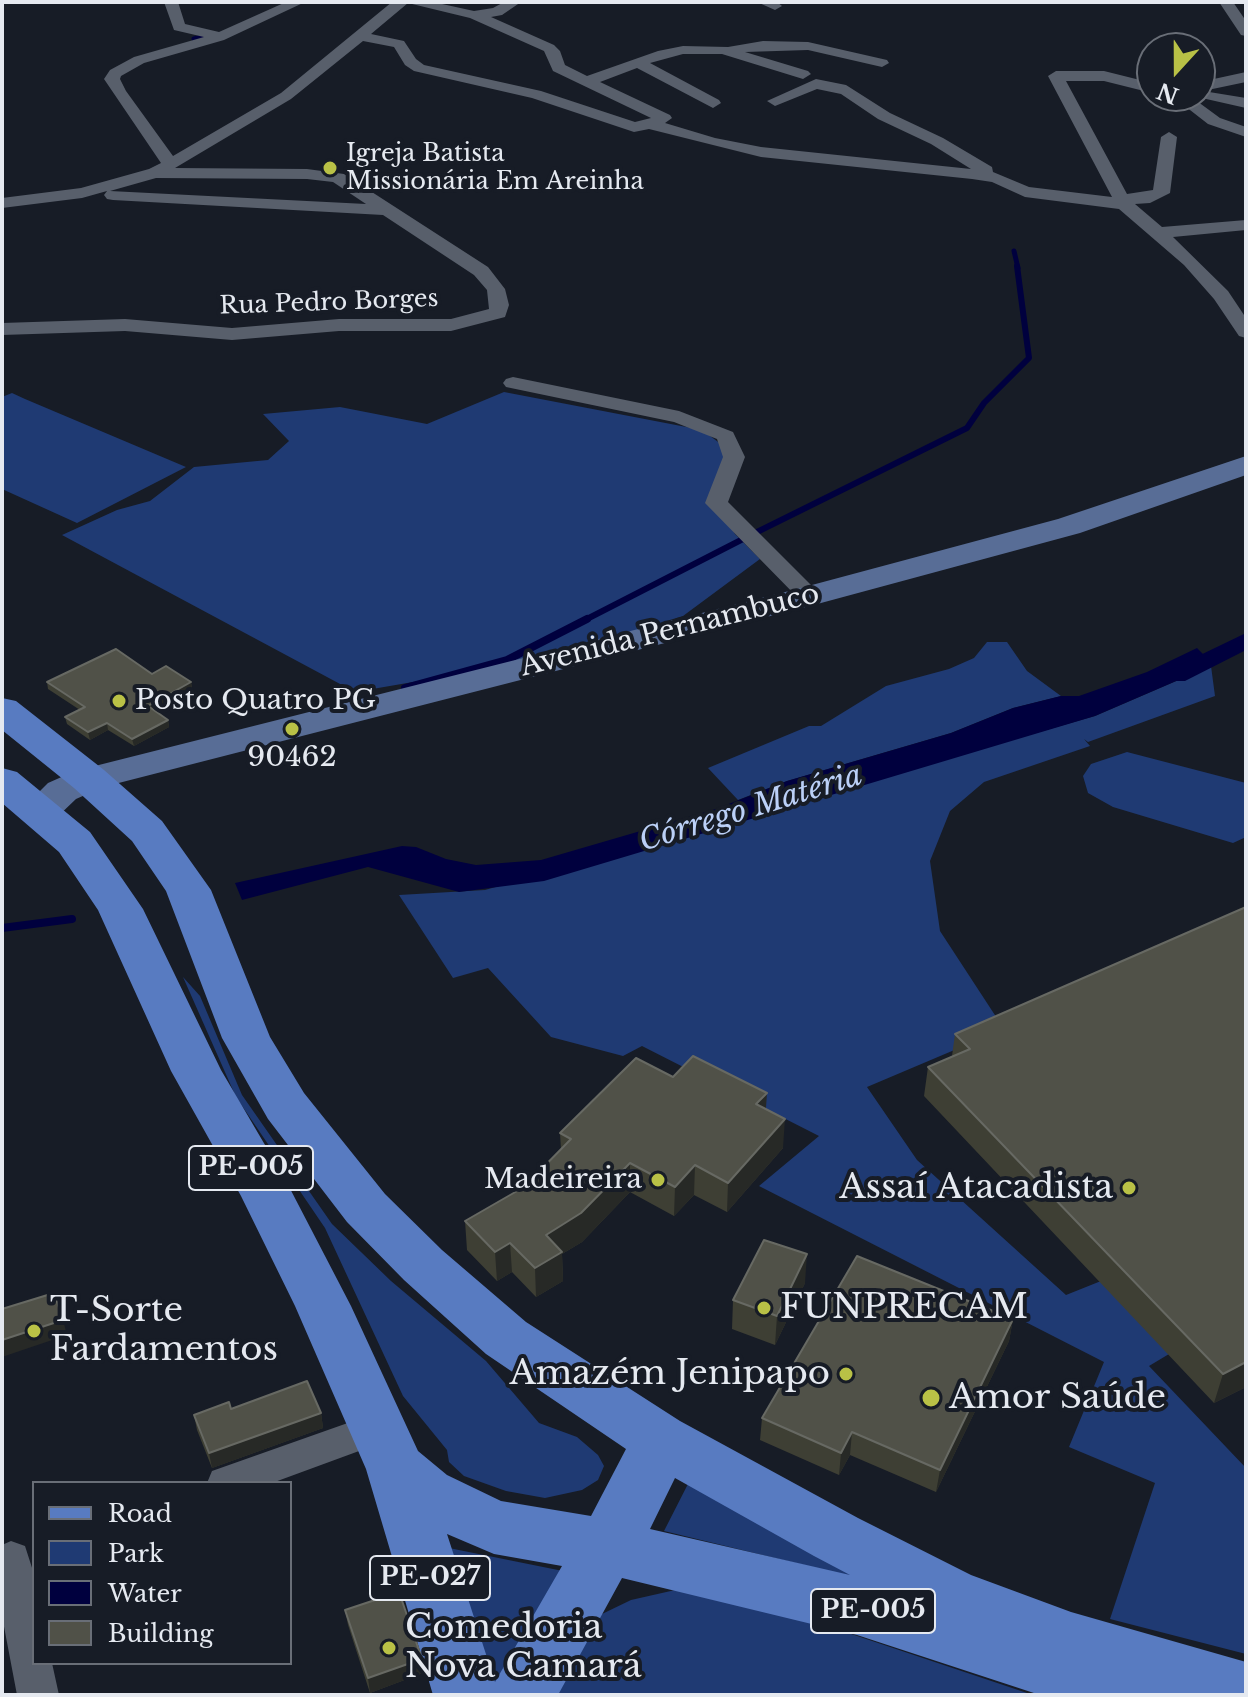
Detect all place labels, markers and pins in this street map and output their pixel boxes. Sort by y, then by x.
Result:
place label: Igreja Batista Missionária Em Areinha [346,140,644,196]
marker: Igreja Batista Missionária Em Areinha [321,159,339,177]
place label: Posto Quatro PG [135,684,376,718]
marker: Posto Quatro PG [110,692,128,710]
marker: 90462 [283,720,301,738]
place label: 90462 [247,741,337,775]
place label: Madeireira [484,1163,642,1197]
place label: Assaí Atacadista [839,1168,1113,1208]
marker: Madeireira [649,1171,667,1189]
marker: Assaí Atacadista [1120,1179,1138,1197]
place label: FUNPRECAM [780,1288,1028,1328]
place label: T-Sorte Fardamentos [50,1291,278,1370]
marker: FUNPRECAM [755,1299,773,1317]
marker: T-Sorte Fardamentos [25,1322,43,1340]
place label: Amazém Jenipapo [509,1354,830,1394]
marker: Amazém Jenipapo [837,1365,855,1383]
place label: Amor Saúde [949,1378,1166,1418]
marker: Amor Saúde [920,1387,942,1409]
place label: Comedoria Nova Camará [405,1608,642,1688]
marker: Comedoria Nova Camará [380,1639,398,1657]

